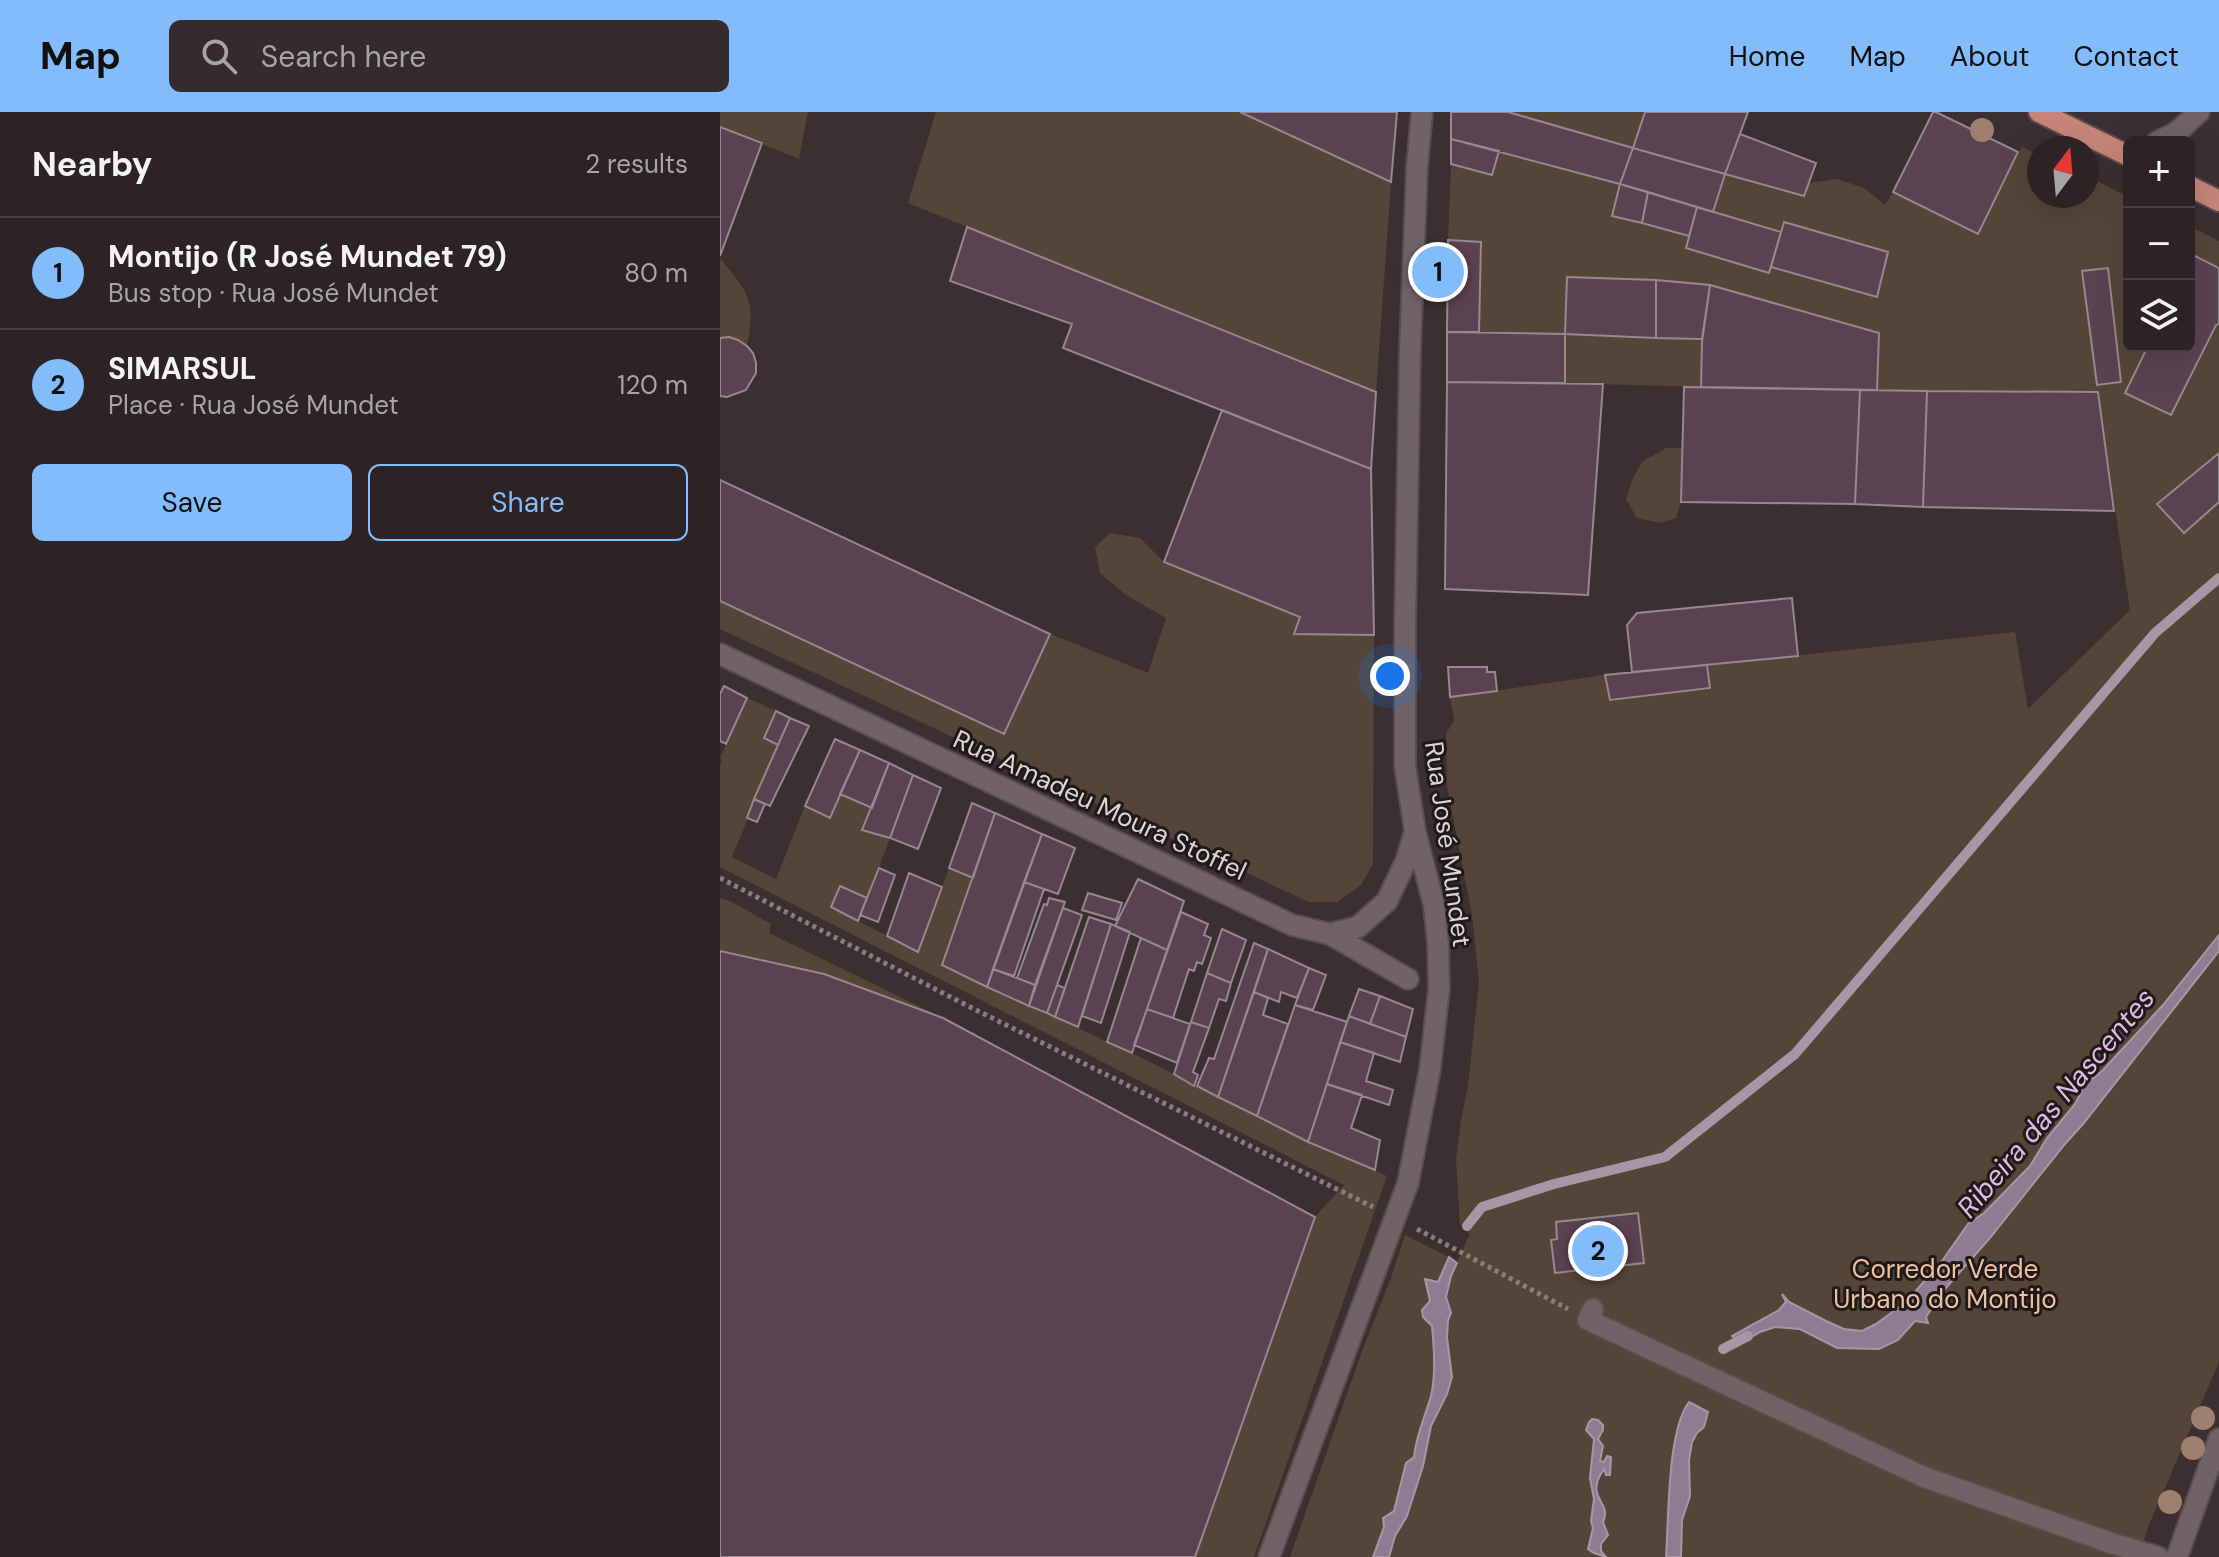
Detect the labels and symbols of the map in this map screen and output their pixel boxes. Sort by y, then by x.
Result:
north arrow [2027,136,2099,208]
pin: 1 [1412,242,1464,302]
your location [1370,656,1410,696]
street label: Rua Amadeu Moura Stoffel [948,722,1252,888]
street label: Rua José Mundet [1417,739,1479,949]
water label: Ribeira das Nascentes [1949,980,2163,1226]
pin: 2 [1572,1221,1624,1281]
park label: Corredor Verde Urbano do Montijo [1833,1252,2057,1316]

